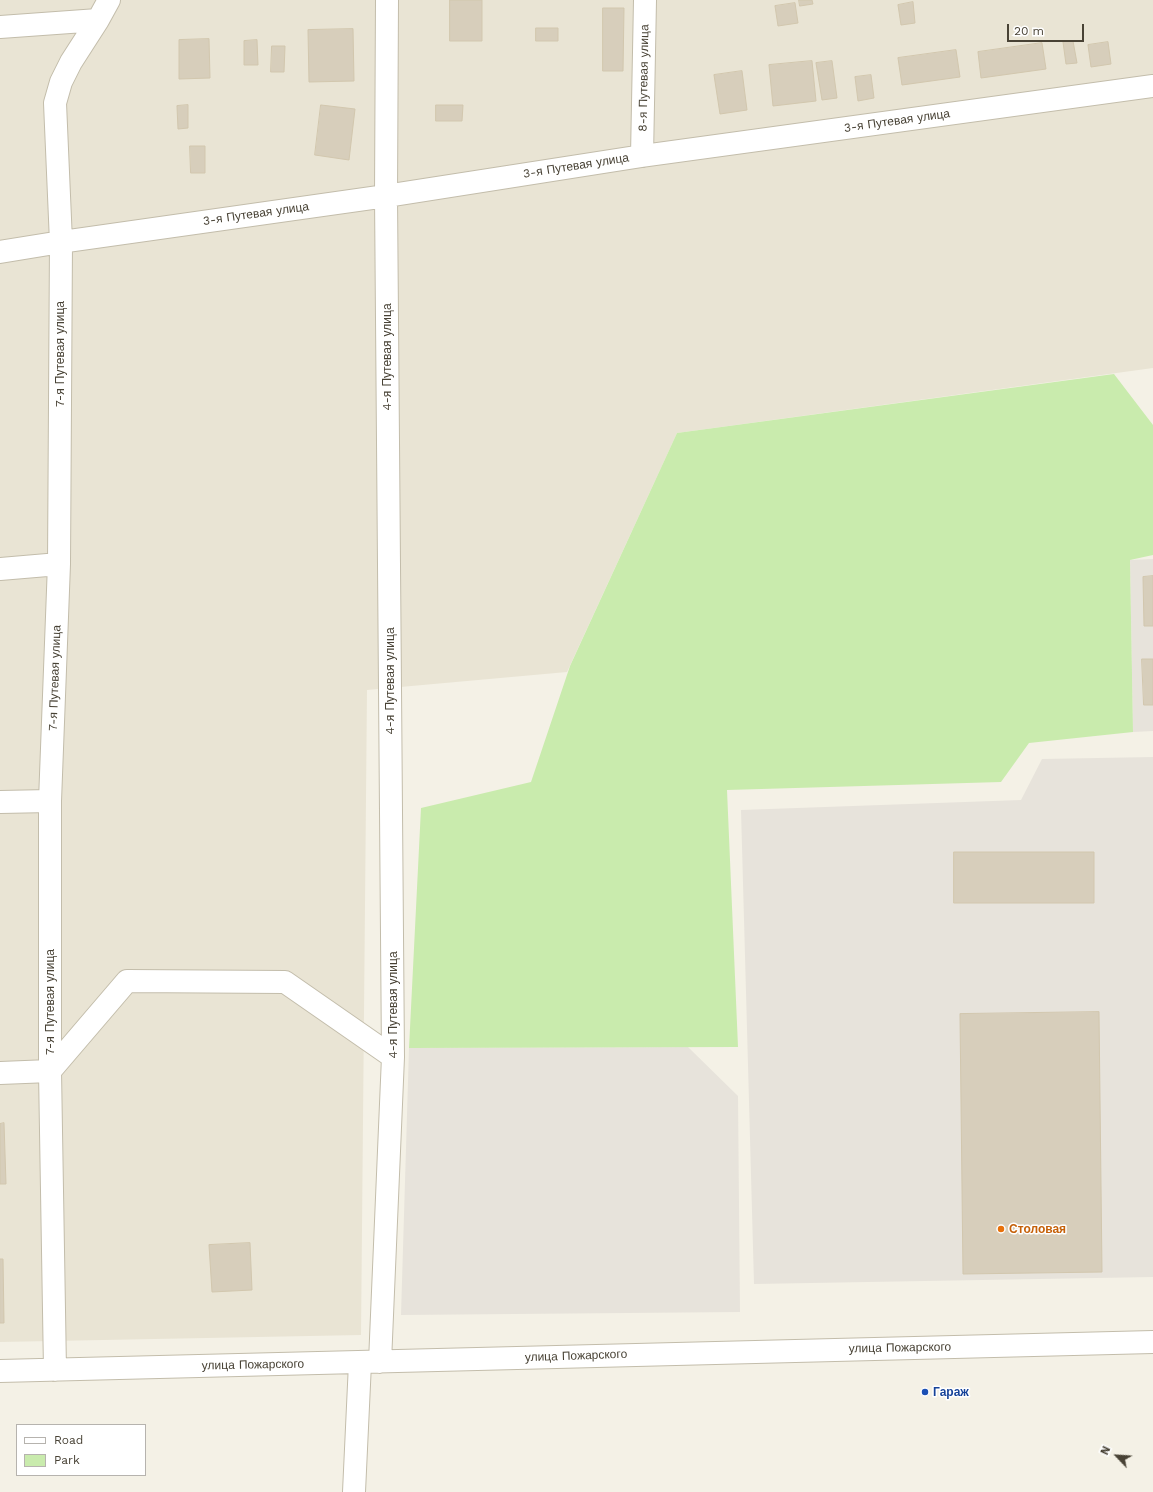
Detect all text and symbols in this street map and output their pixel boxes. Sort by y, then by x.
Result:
scale bar [1009,16,1086,42]
street label: 8-я Путевая улица [636,24,652,132]
text: 20 m [1014,24,1044,38]
street label: 3-я Путевая улица [843,106,951,136]
street label: 3-я Путевая улица [522,151,630,181]
street label: 3-я Путевая улица [202,199,310,229]
street label: 7-я Путевая улица [53,301,67,407]
street label: 4-я Путевая улица [380,303,394,411]
street label: 7-я Путевая улица [46,625,64,731]
street label: 4-я Путевая улица [383,627,397,735]
street label: 7-я Путевая улица [43,949,57,1055]
street label: 4-я Путевая улица [386,951,400,1059]
place label: Столовая [1009,1222,1066,1236]
marker: Столовая [996,1224,1006,1234]
street label: улица Пожарского [849,1340,951,1356]
street label: улица Пожарского [525,1347,627,1365]
street label: улица Пожарского [202,1357,304,1373]
place label: Гараж [933,1385,969,1399]
marker: Гараж [920,1387,930,1397]
legend [16,1424,146,1476]
text: Road [54,1433,83,1447]
north arrow [1097,1436,1137,1476]
text: N [1098,1444,1113,1457]
text: Park [54,1453,80,1467]

